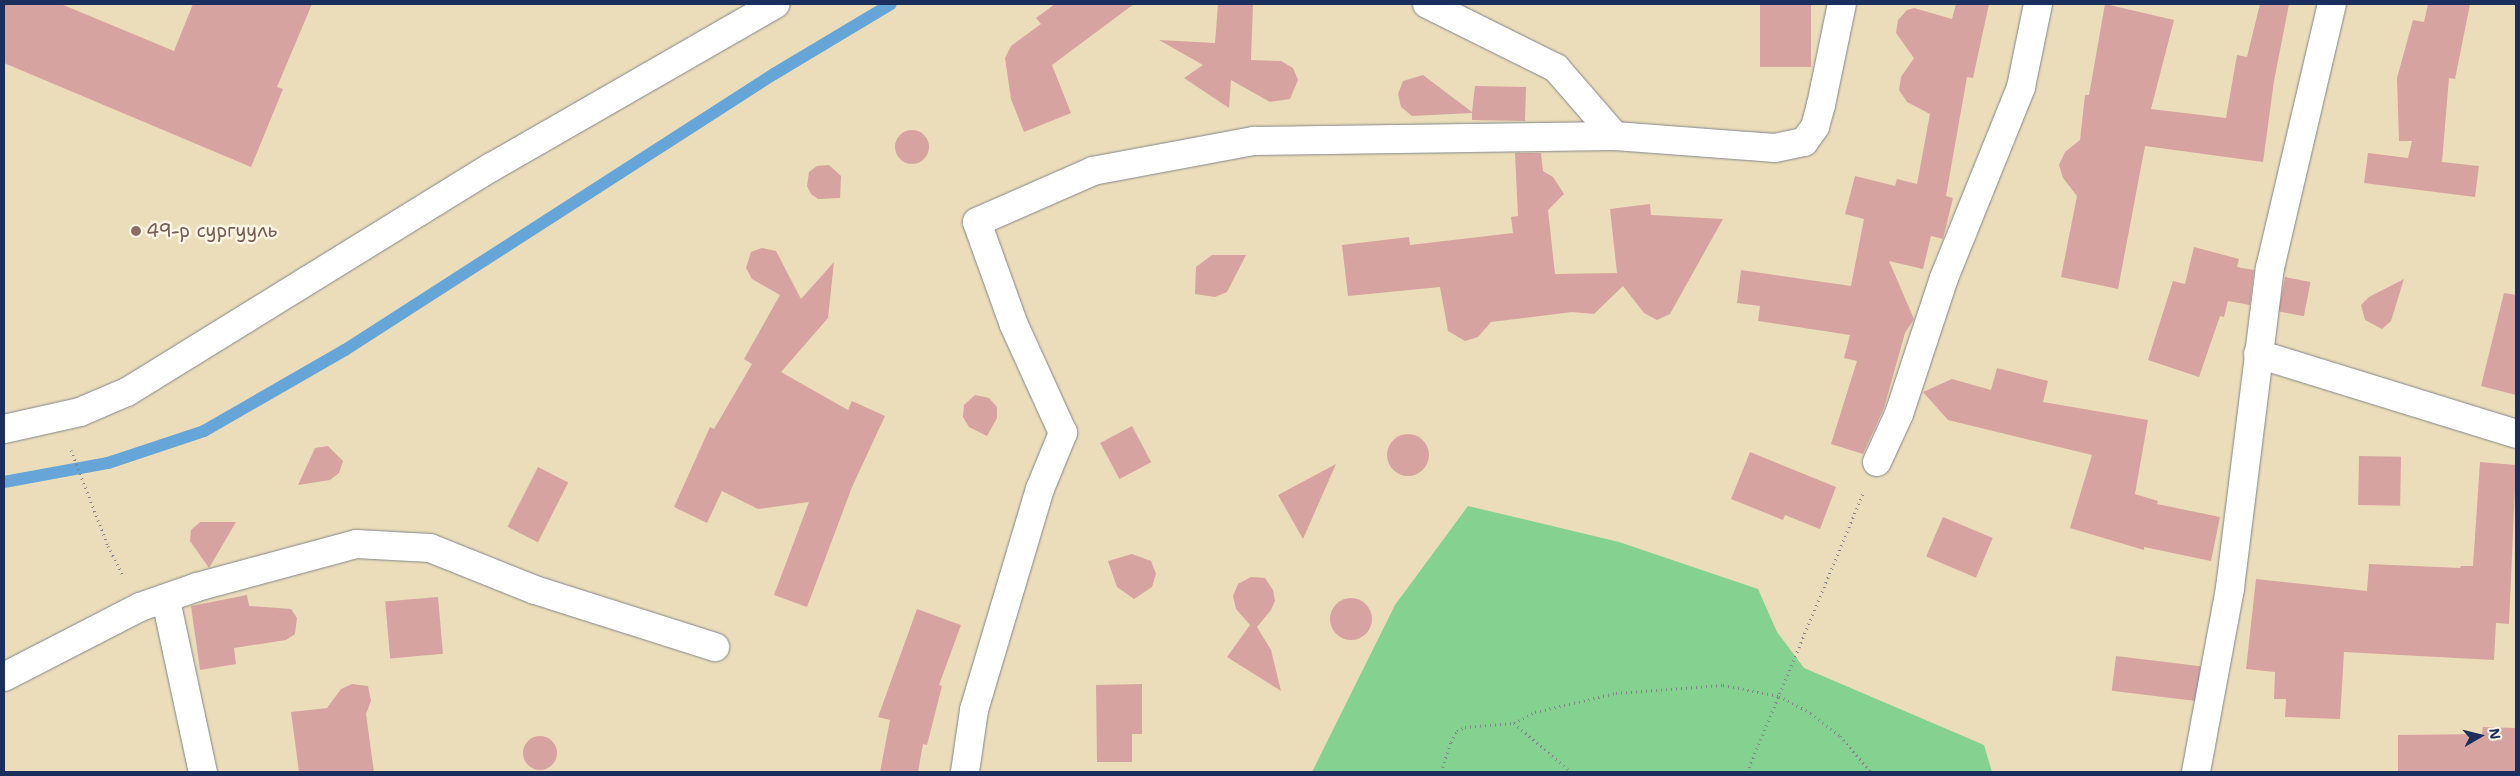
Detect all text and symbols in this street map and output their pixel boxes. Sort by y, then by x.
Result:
place label: 49-р сургууль [146,220,277,242]
marker: 49-р сургууль [130,225,142,237]
north arrow [2455,711,2505,761]
text: N [2485,727,2505,741]

